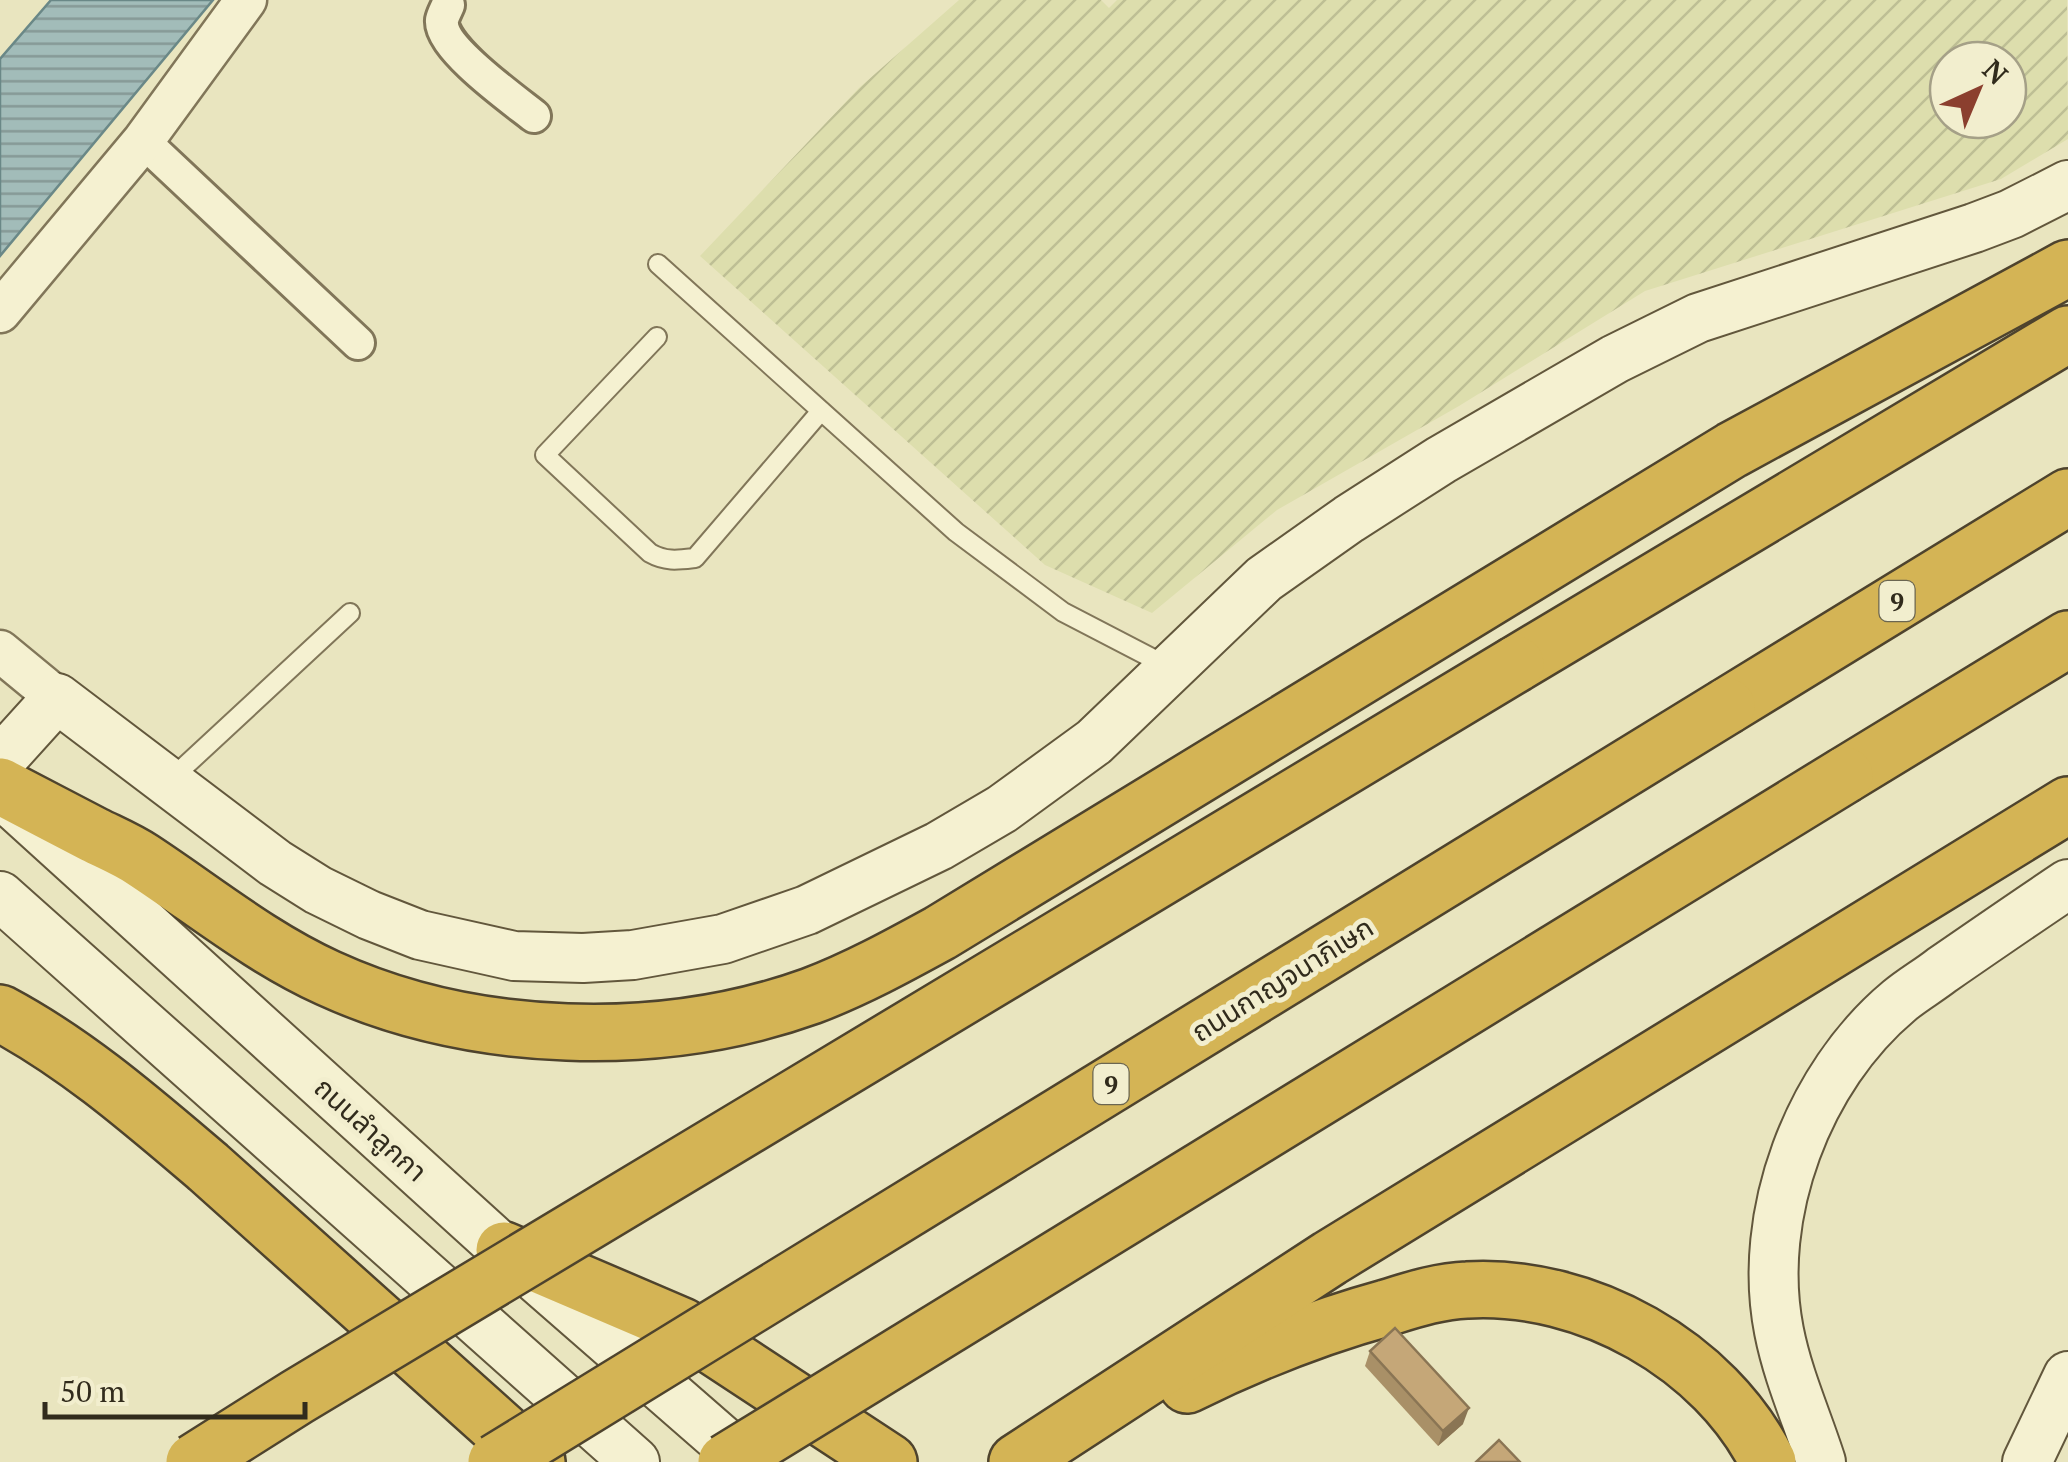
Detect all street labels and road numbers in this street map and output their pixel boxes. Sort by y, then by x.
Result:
road number: 9 [1880,581,1914,621]
street label: ถนนกาญจนาภิเษก [1184,908,1380,1050]
road number: 9 [1094,1064,1128,1104]
street label: ถนนลำลูกกา [307,1069,435,1189]

